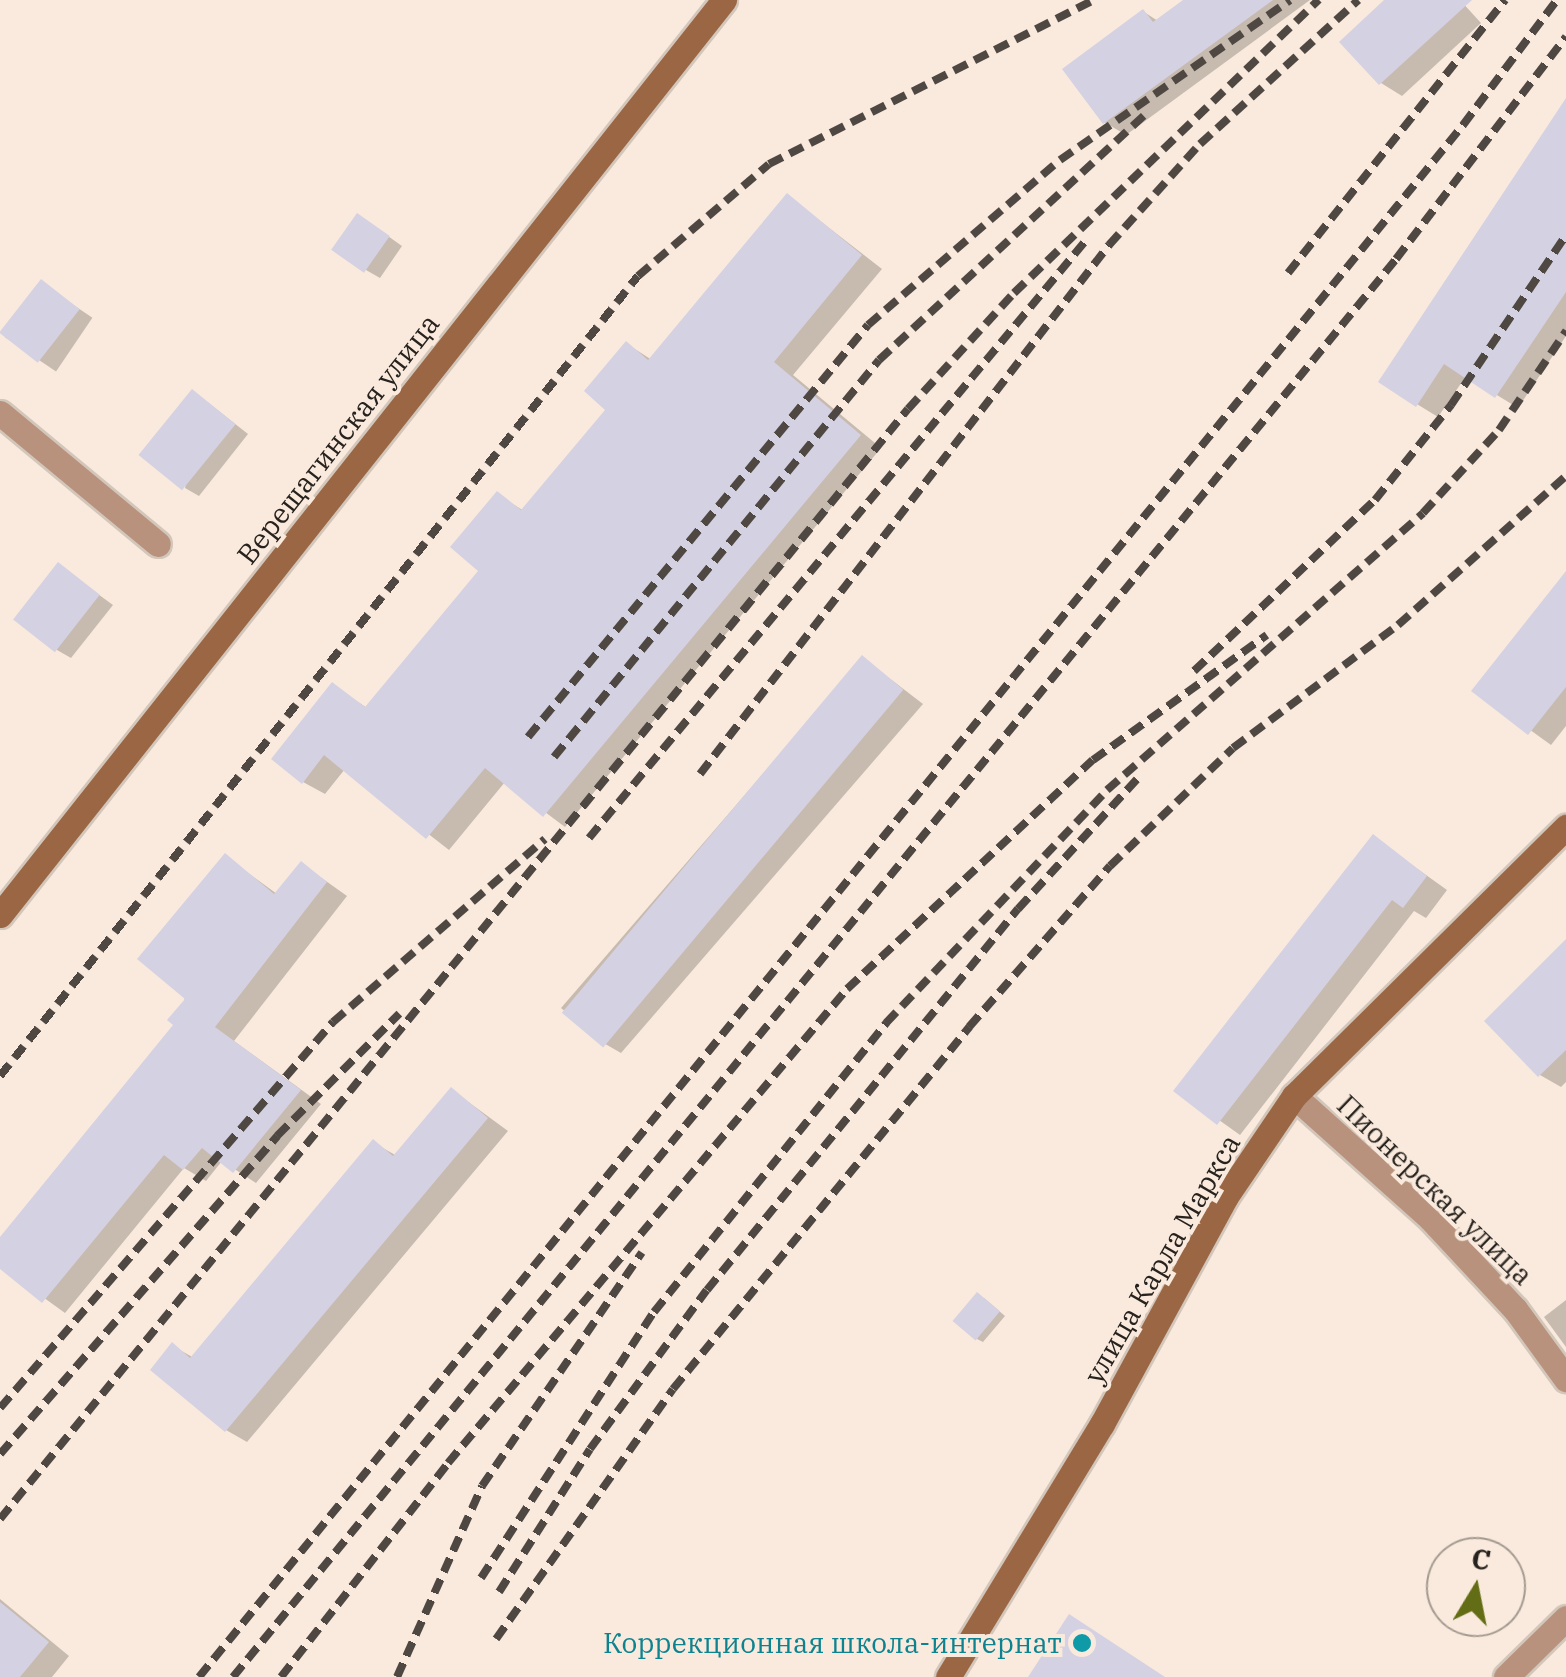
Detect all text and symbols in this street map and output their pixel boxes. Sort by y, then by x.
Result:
street label: Верещагинская улица [230,307,446,571]
street label: Пионерская улица [1330,1088,1540,1292]
street label: улица Карла Маркса [1077,1128,1247,1390]
north arrow [1426,1537,1526,1637]
text: С [1469,1539,1493,1579]
place label: Коррекционная школа-интернат [603,1626,1062,1660]
marker: Коррекционная школа-интернат [1071,1632,1093,1654]

